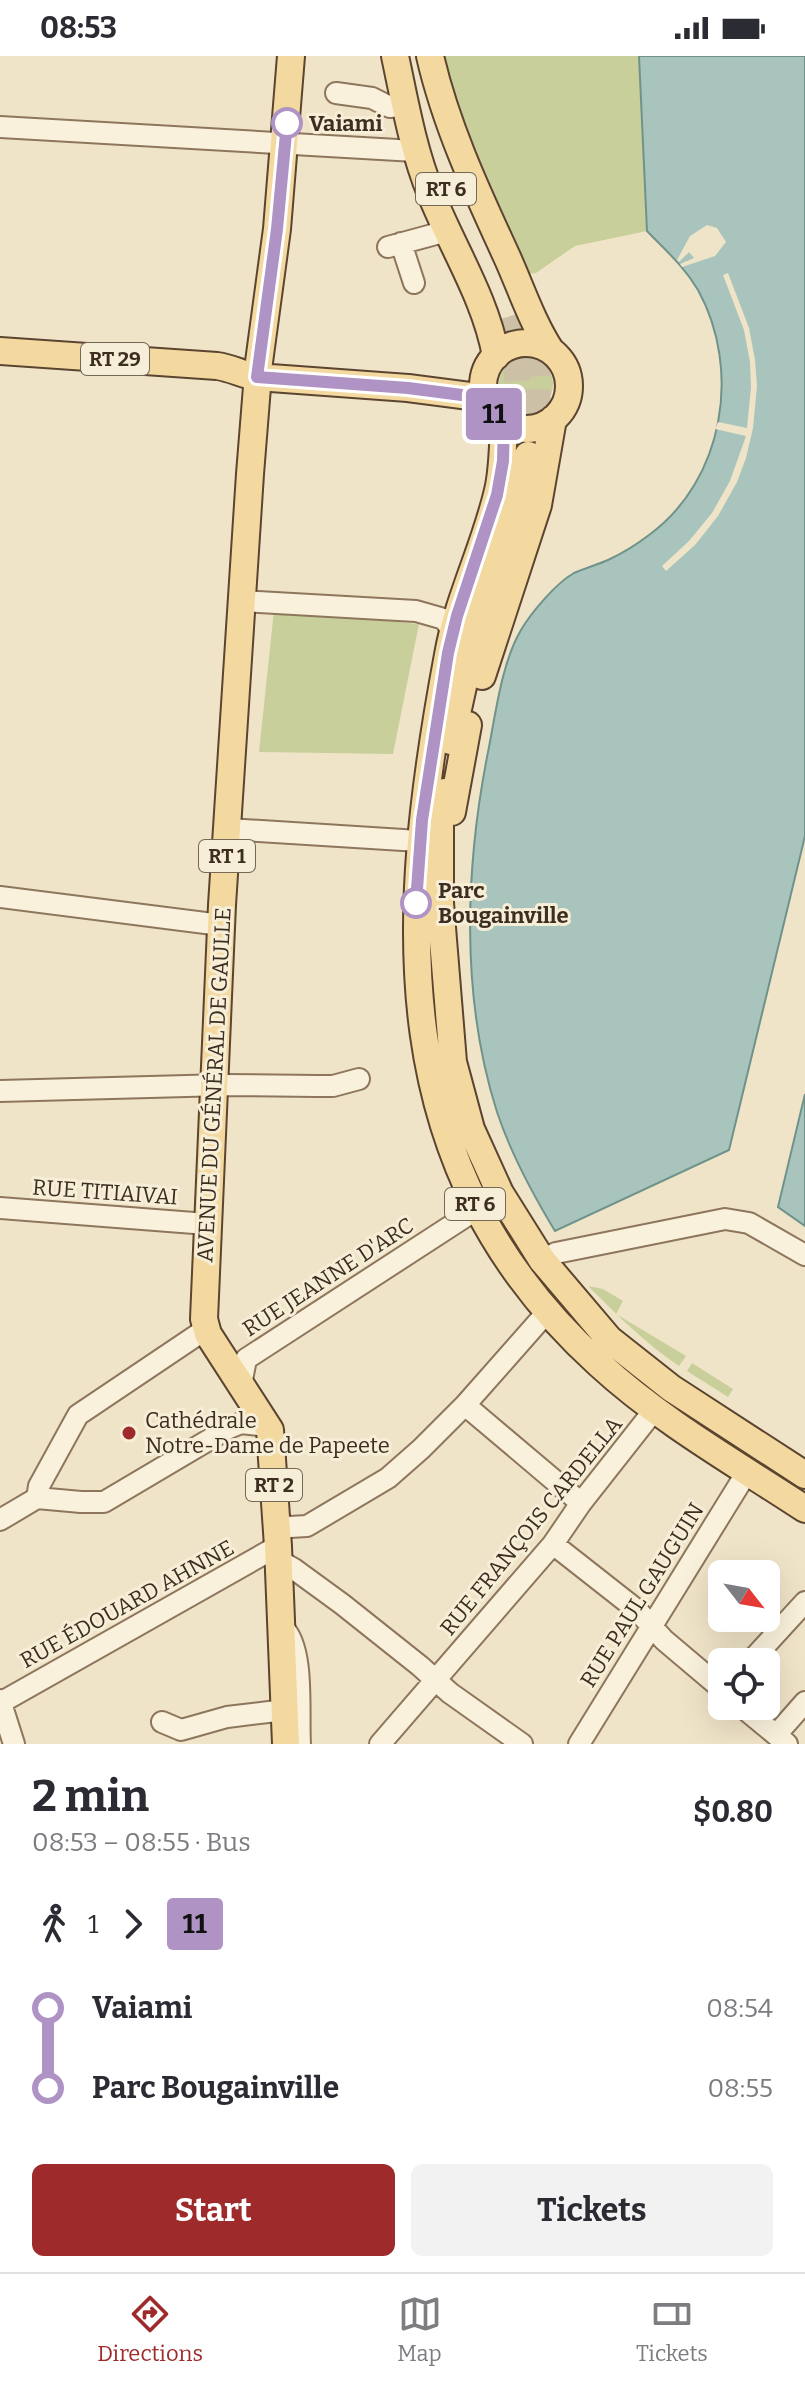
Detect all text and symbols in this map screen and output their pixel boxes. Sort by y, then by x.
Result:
text: 08:53 [40,10,117,46]
marker: Vaiami [272,108,302,138]
place label: Vaiami [309,110,383,137]
road number: RT 6 [416,173,476,205]
road number: RT 29 [81,343,149,375]
line badge: 11 [458,388,530,440]
text: 11 [482,397,506,430]
road number: RT 1 [199,840,255,872]
place label: Parc Bougainville [438,877,569,929]
marker: Parc Bougainville [401,888,431,918]
street label: AVENUE DU GÉNÉRAL DE GAULLE [191,907,237,1263]
street label: RUE TITIAIVAI [31,1173,179,1211]
road number: RT 6 [445,1188,505,1220]
street label: RUE JEANNE D'ARC [237,1212,419,1342]
place label: Cathédrale Notre-Dame de Papeete [145,1407,390,1459]
street label: RUE FRANÇOIS CARDELLA [434,1411,628,1641]
marker: Cathédrale Notre-Dame de Papeete [120,1424,138,1442]
road number: RT 2 [246,1469,302,1501]
street label: RUE PAUL GAUGUIN [574,1498,710,1692]
street label: RUE ÉDOUARD AHNNE [15,1534,239,1674]
north arrow [708,1560,780,1632]
map controls [708,1560,780,1720]
button: locate [708,1648,780,1720]
text: 2 min [32,1770,149,1823]
text: $0.80 [693,1794,773,1830]
text: 08:53 – 08:55 · Bus [32,1827,251,1858]
icon: walk [32,1902,76,1946]
icon: forward [111,1902,155,1946]
text: 11 [183,1907,207,1940]
text: 1 [88,1909,99,1940]
text: Vaiami [92,1990,192,2026]
text: 08:54 [706,1993,773,2024]
text: Parc Bougainville [92,2070,339,2106]
text: 08:55 [707,2073,773,2104]
button: Start [32,2164,395,2256]
button: Tickets [411,2164,773,2256]
tab: Directions [97,2292,203,2367]
tab: Map [397,2292,442,2367]
tab: Tickets [636,2292,708,2367]

